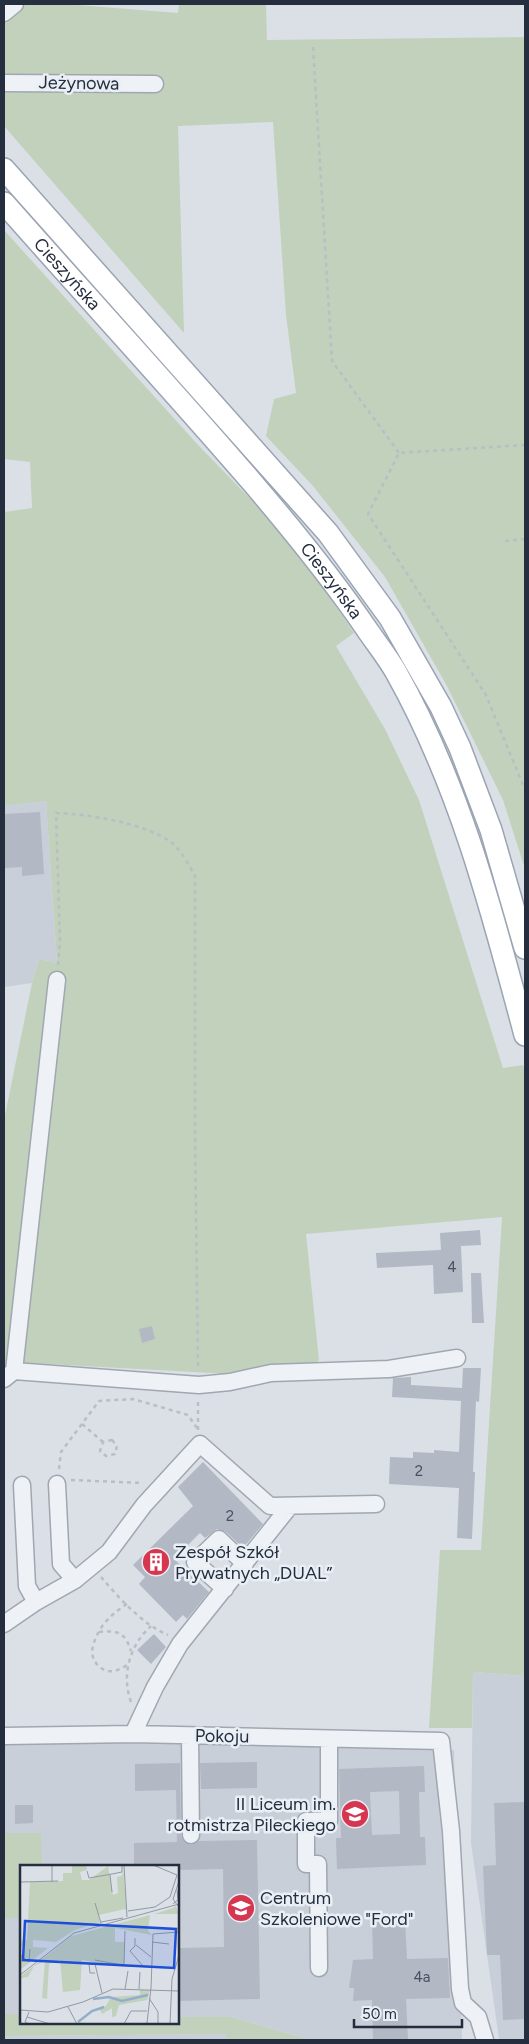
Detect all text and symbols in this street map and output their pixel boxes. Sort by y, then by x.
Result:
street label: Jeżynowa [38,71,120,95]
street label: Cieszyńska [29,233,105,315]
street label: Cieszyńska [296,538,367,623]
house number: 4 [447,1258,457,1276]
house number: 2 [415,1462,423,1480]
house number: 2 [226,1507,234,1525]
place label: Zespół Szkół Prywatnych „DUAL” [175,1541,332,1584]
building icon: Zespół Szkół Prywatnych „DUAL” [141,1547,171,1577]
street label: Pokoju [195,1725,249,1747]
place label: II Liceum im. rotmistrza Pileckiego [168,1793,336,1836]
school or university icon: II Liceum im. rotmistrza Pileckiego [340,1799,370,1829]
inset map [20,1865,179,2024]
place label: Centrum Szkoleniowe "Ford" [260,1887,414,1930]
school or university icon: Centrum Szkoleniowe "Ford" [226,1893,256,1923]
house number: 4a [414,1968,430,1986]
scale bar [354,1996,462,2028]
text: 50 m [362,2005,397,2023]

